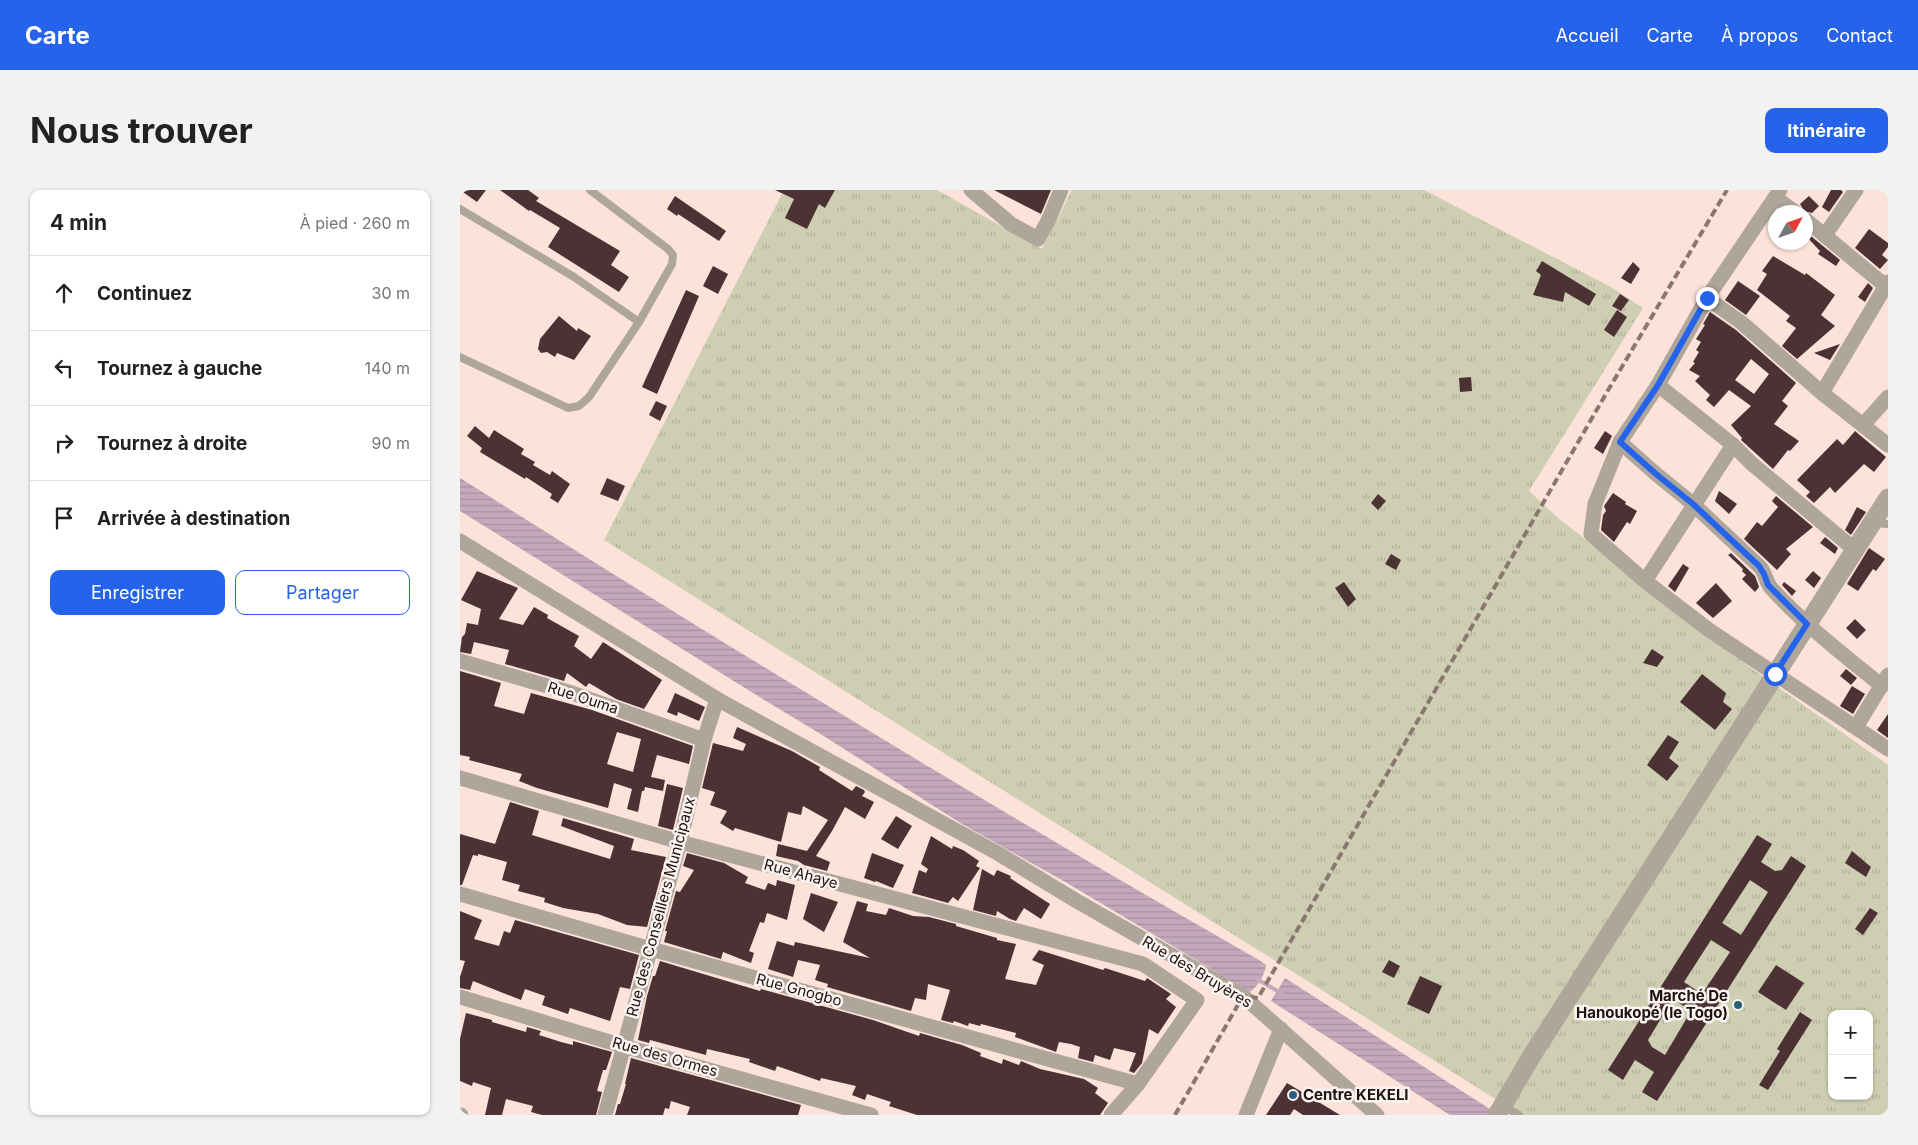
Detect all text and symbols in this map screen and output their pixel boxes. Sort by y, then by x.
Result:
text: Carte [25,21,90,50]
text: Accueil [1556,25,1619,46]
text: Carte [1647,25,1693,46]
text: À propos [1721,25,1798,46]
text: Contact [1826,25,1893,46]
button: Itinéraire [1765,108,1888,153]
text: Nous trouver [30,109,253,151]
north arrow [1768,205,1813,250]
text: 4 min [50,210,107,235]
text: À pied · 260 m [300,213,410,233]
icon: ahead [50,279,78,307]
text: Continuez [97,282,192,305]
text: 30 m [372,283,410,303]
route end [1696,287,1719,310]
icon: left [50,354,78,382]
text: Tournez à gauche [97,357,262,380]
text: 140 m [365,358,410,378]
icon: right [50,429,78,457]
text: Tournez à droite [97,432,247,455]
text: 90 m [371,433,410,453]
icon: arrive [50,504,78,532]
text: Arrivée à destination [97,507,290,530]
button: Enregistrer [50,570,225,615]
button: Partager [235,570,410,615]
route start [1764,663,1787,686]
street label: Rue Ouma [545,677,621,718]
street label: Rue des Conseillers Municipaux [622,795,699,1019]
street label: Rue Ahaye [762,855,840,893]
street label: Rue des Bruyères [1139,931,1256,1012]
street label: Rue Gnogbo [754,969,844,1010]
place label: Marché De Hanoukopé (le Togo) [1576,986,1728,1022]
marker: Marché De Hanoukopé (le Togo) [1732,999,1744,1011]
map controls [1828,1010,1873,1100]
button: + [1828,1010,1873,1055]
street label: Rue des Ormes [610,1032,720,1081]
button: − [1828,1055,1873,1100]
place label: Centre KEKELI [1303,1085,1409,1104]
marker: Centre KEKELI [1287,1089,1299,1101]

